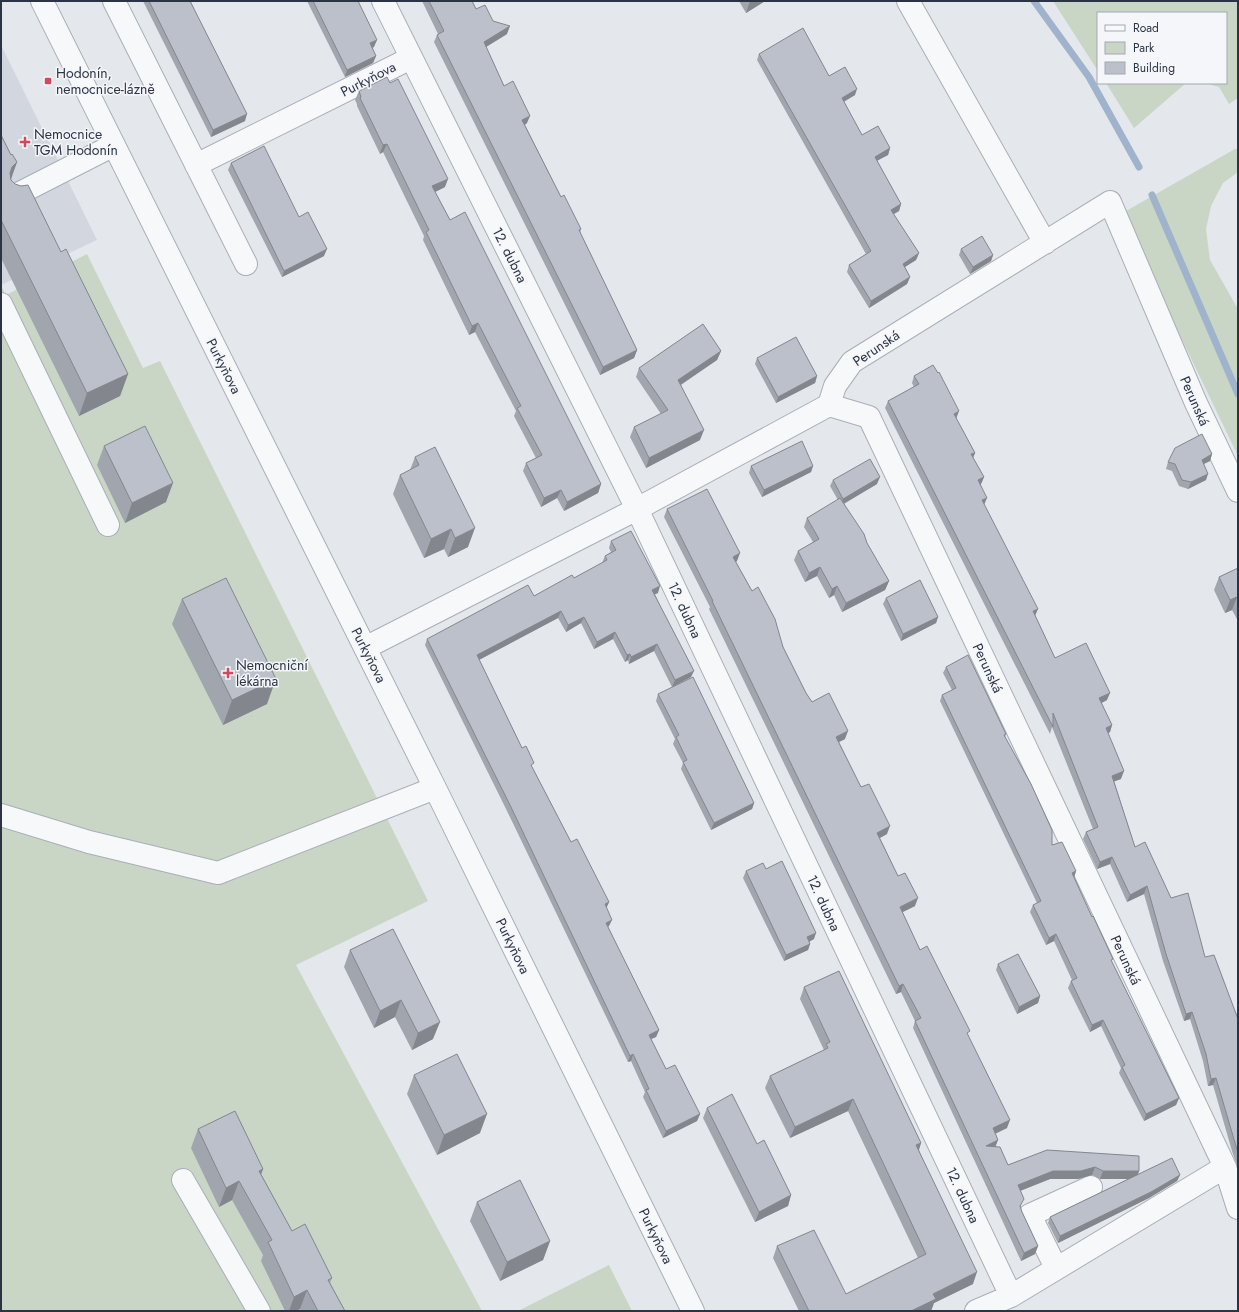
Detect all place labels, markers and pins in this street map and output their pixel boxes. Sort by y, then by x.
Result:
place label: Hodonín, nemocnice-lázně [56,63,155,99]
marker: Hodonín, nemocnice-lázně [43,76,53,86]
place label: Nemocnice TGM Hodonín [34,124,118,160]
marker: Nemocnice TGM Hodonín [19,136,31,148]
place label: Nemocniční lékárna [236,655,309,691]
marker: Nemocniční lékárna [223,668,233,678]

